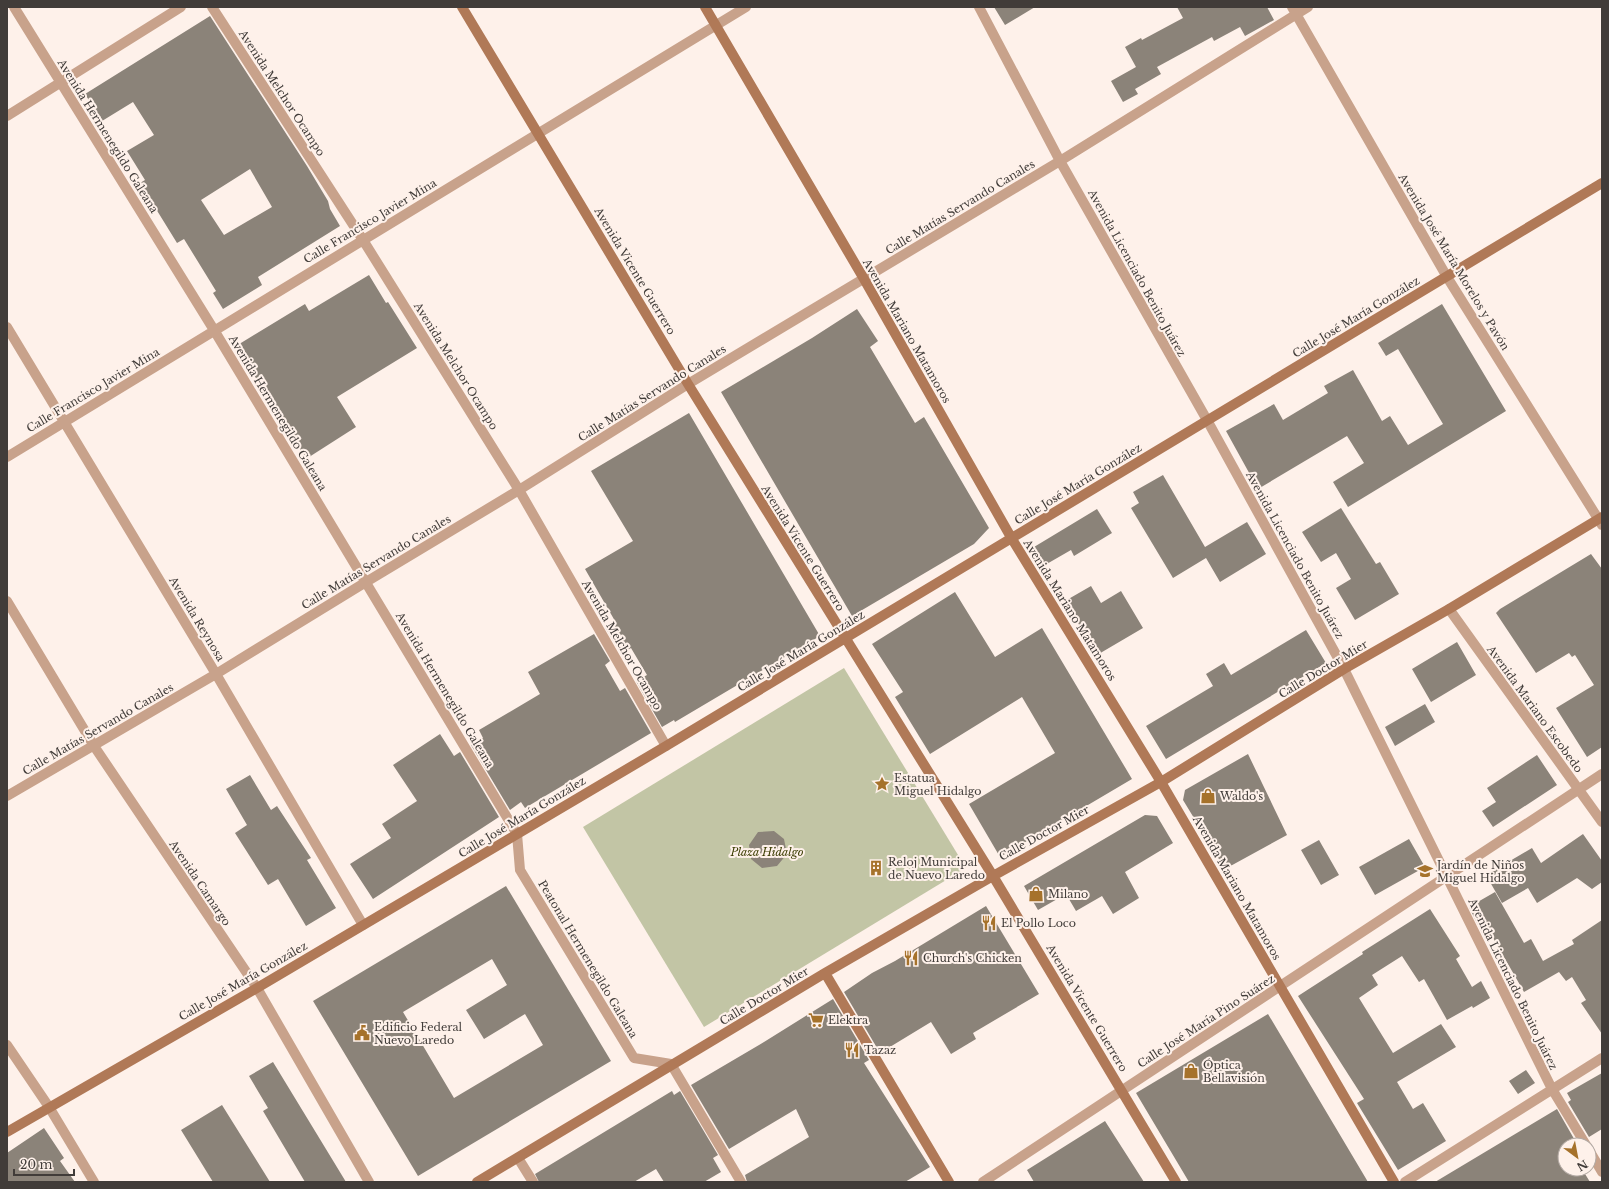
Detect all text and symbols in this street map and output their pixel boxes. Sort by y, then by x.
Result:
street label: Avenida Melchor Ocampo [235,26,328,159]
street label: Avenida Hermenegildo Galeana [54,56,162,216]
street label: Calle Matías Servando Canales [883,157,1037,257]
street label: Avenida José María Morelos y Pavón [1395,170,1513,353]
street label: Calle Francisco Javier Mina [301,175,440,266]
street label: Avenida Licenciado Benito Juárez [1085,186,1189,359]
street label: Avenida Vicente Guerrero [591,204,679,337]
street label: Avenida Mariano Matamoros [859,255,954,406]
street label: Calle José María González [1290,273,1422,361]
street label: Avenida Melchor Ocampo [410,299,501,432]
street label: Avenida Hermenegildo Galeana [225,332,331,494]
street label: Calle Matías Servando Canales [575,342,729,444]
street label: Calle Francisco Javier Mina [24,344,163,435]
street label: Calle José María González [1012,440,1144,528]
street label: Avenida Licenciado Benito Juárez [1243,468,1347,641]
street label: Avenida Vicente Guerrero [758,482,848,614]
street label: Calle Matías Servando Canales [299,512,453,612]
street label: Avenida Mariano Matamoros [1020,536,1119,683]
street label: Avenida Reynosa [166,573,228,665]
street label: Avenida Melchor Ocampo [578,577,665,712]
street label: Calle José María González [735,607,867,695]
street label: Avenida Hermenegildo Galeana [392,609,498,771]
street label: Calle Doctor Mier [1276,637,1371,701]
street label: Avenida Mariano Escobedo [1484,642,1586,775]
street label: Calle Matías Servando Canales [20,680,176,778]
place label: Estatua Miguel Hidalgo [894,771,981,798]
street label: Calle José María González [456,773,588,861]
place icon: Estatua Miguel Hidalgo [873,775,891,793]
shop icon: Waldo's [1199,787,1217,805]
place label: Waldo's [1219,789,1263,803]
street label: Calle Doctor Mier [996,802,1092,864]
street label: Avenida Mariano Matamoros [1189,812,1284,963]
street label: Avenida Camargo [166,837,234,928]
park label: Plaza Hidalgo [729,845,804,859]
place label: Reloj Municipal de Nuevo Laredo [888,855,985,882]
place label: Jardín de Niños Miguel Hidalgo [1435,858,1524,885]
building icon: Reloj Municipal de Nuevo Laredo [867,859,885,877]
school or university icon: Jardín de Niños Miguel Hidalgo [1416,862,1434,880]
street label: Peatonal Hermenegildo Galeana [535,877,641,1041]
shop icon: Milano [1027,885,1045,903]
place label: Milano [1048,887,1088,901]
street label: Avenida Licenciado Benito Juárez [1465,895,1561,1072]
restaurant icon: El Pollo Loco [980,914,998,932]
place label: El Pollo Loco [1001,916,1076,930]
street label: Calle José María González [176,938,310,1024]
street label: Avenida Vicente Guerrero [1043,941,1131,1074]
restaurant icon: Church's Chicken [902,949,920,967]
place label: Church's Chicken [923,951,1022,965]
street label: Calle Doctor Mier [717,964,812,1028]
street label: Calle José María Pino Suárez [1135,971,1277,1071]
supermarket icon: Elektra [807,1011,825,1029]
place label: Elektra [828,1013,869,1027]
place label: Edificio Federal Nuevo Laredo [374,1020,463,1047]
public building icon: Edificio Federal Nuevo Laredo [353,1024,371,1042]
restaurant icon: Tazaz [843,1041,861,1059]
place label: Tazaz [864,1043,896,1057]
place label: Óptica Bellavisión [1203,1058,1265,1085]
shop icon: Óptica Bellavisión [1182,1062,1200,1080]
north arrow [1557,1137,1597,1177]
scale bar [14,1151,74,1177]
text: 20 m [20,1157,52,1172]
text: N [1574,1157,1590,1175]

